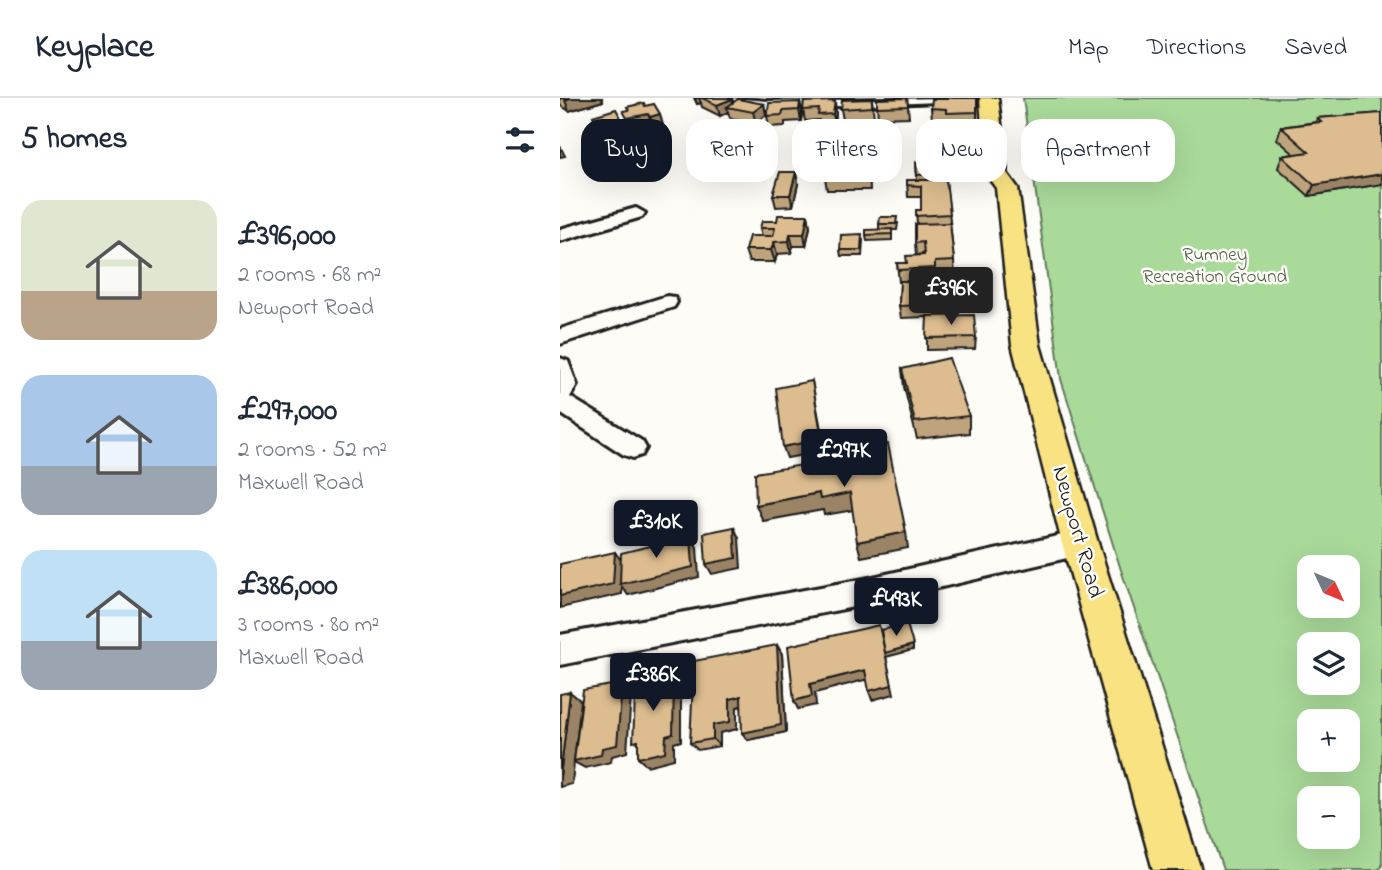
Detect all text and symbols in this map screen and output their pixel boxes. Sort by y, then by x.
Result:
text: Keyplace [35,24,154,72]
text: Map [1068,31,1109,66]
text: Directions [1147,31,1246,66]
text: Saved [1284,31,1347,66]
text: 5 homes [21,118,128,162]
chip: Buy [581,119,672,182]
chip: Rent [686,119,778,182]
chip: Filters [792,119,902,182]
chip: New [916,119,1007,182]
chip: Apartment [1021,119,1175,182]
icon: filters [501,121,539,159]
text: £396,000 [238,215,336,259]
icon: home [77,228,161,312]
park label: Rumney Recreation Ground [1143,242,1288,291]
text: 2 rooms · 68 m² [238,259,381,292]
pin: £396K [902,268,1000,327]
text: £396K [925,273,977,306]
text: Newport Road [238,292,374,325]
text: £297,000 [238,390,337,434]
icon: home [77,403,161,487]
pin: £297K [795,430,893,489]
text: 2 rooms · 52 m² [238,434,387,467]
text: £297K [817,435,871,468]
street label: Newport Road [1042,462,1112,602]
text: Maxwell Road [238,467,364,500]
pin: £310K [607,500,705,560]
text: £310K [630,506,682,539]
north arrow [1297,555,1360,618]
map controls [1297,555,1360,849]
text: £386,000 [238,565,338,609]
icon: home [77,578,161,662]
pin: £493K [847,578,945,638]
text: £493K [870,584,922,617]
text: 3 rooms · 80 m² [238,609,379,642]
button: layers [1297,632,1360,695]
text: Maxwell Road [238,642,364,675]
pin: £386K [604,654,702,713]
text: £386K [626,659,680,692]
button: + [1297,709,1360,772]
button: − [1297,786,1360,849]

